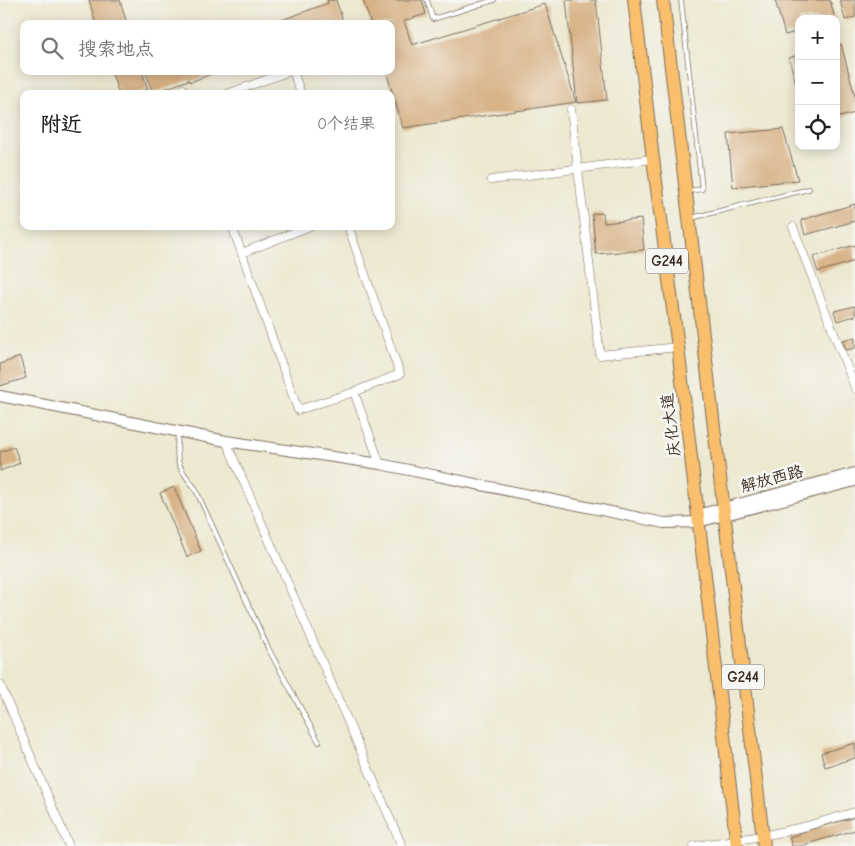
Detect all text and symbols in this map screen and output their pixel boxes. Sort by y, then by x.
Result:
map controls [795,15,840,150]
button: + [795,15,840,60]
search box [20,20,395,75]
icon: search [38,34,66,62]
text: 搜索地点 [78,38,154,60]
button: − [795,60,840,105]
button: locate [795,105,840,150]
text: 附近 [40,112,82,136]
text: 0个结果 [317,115,375,133]
road number: G244 [646,248,688,274]
street label: 庆化大道 [658,392,684,458]
street label: 解放西路 [739,462,805,496]
road number: G244 [722,664,764,690]

